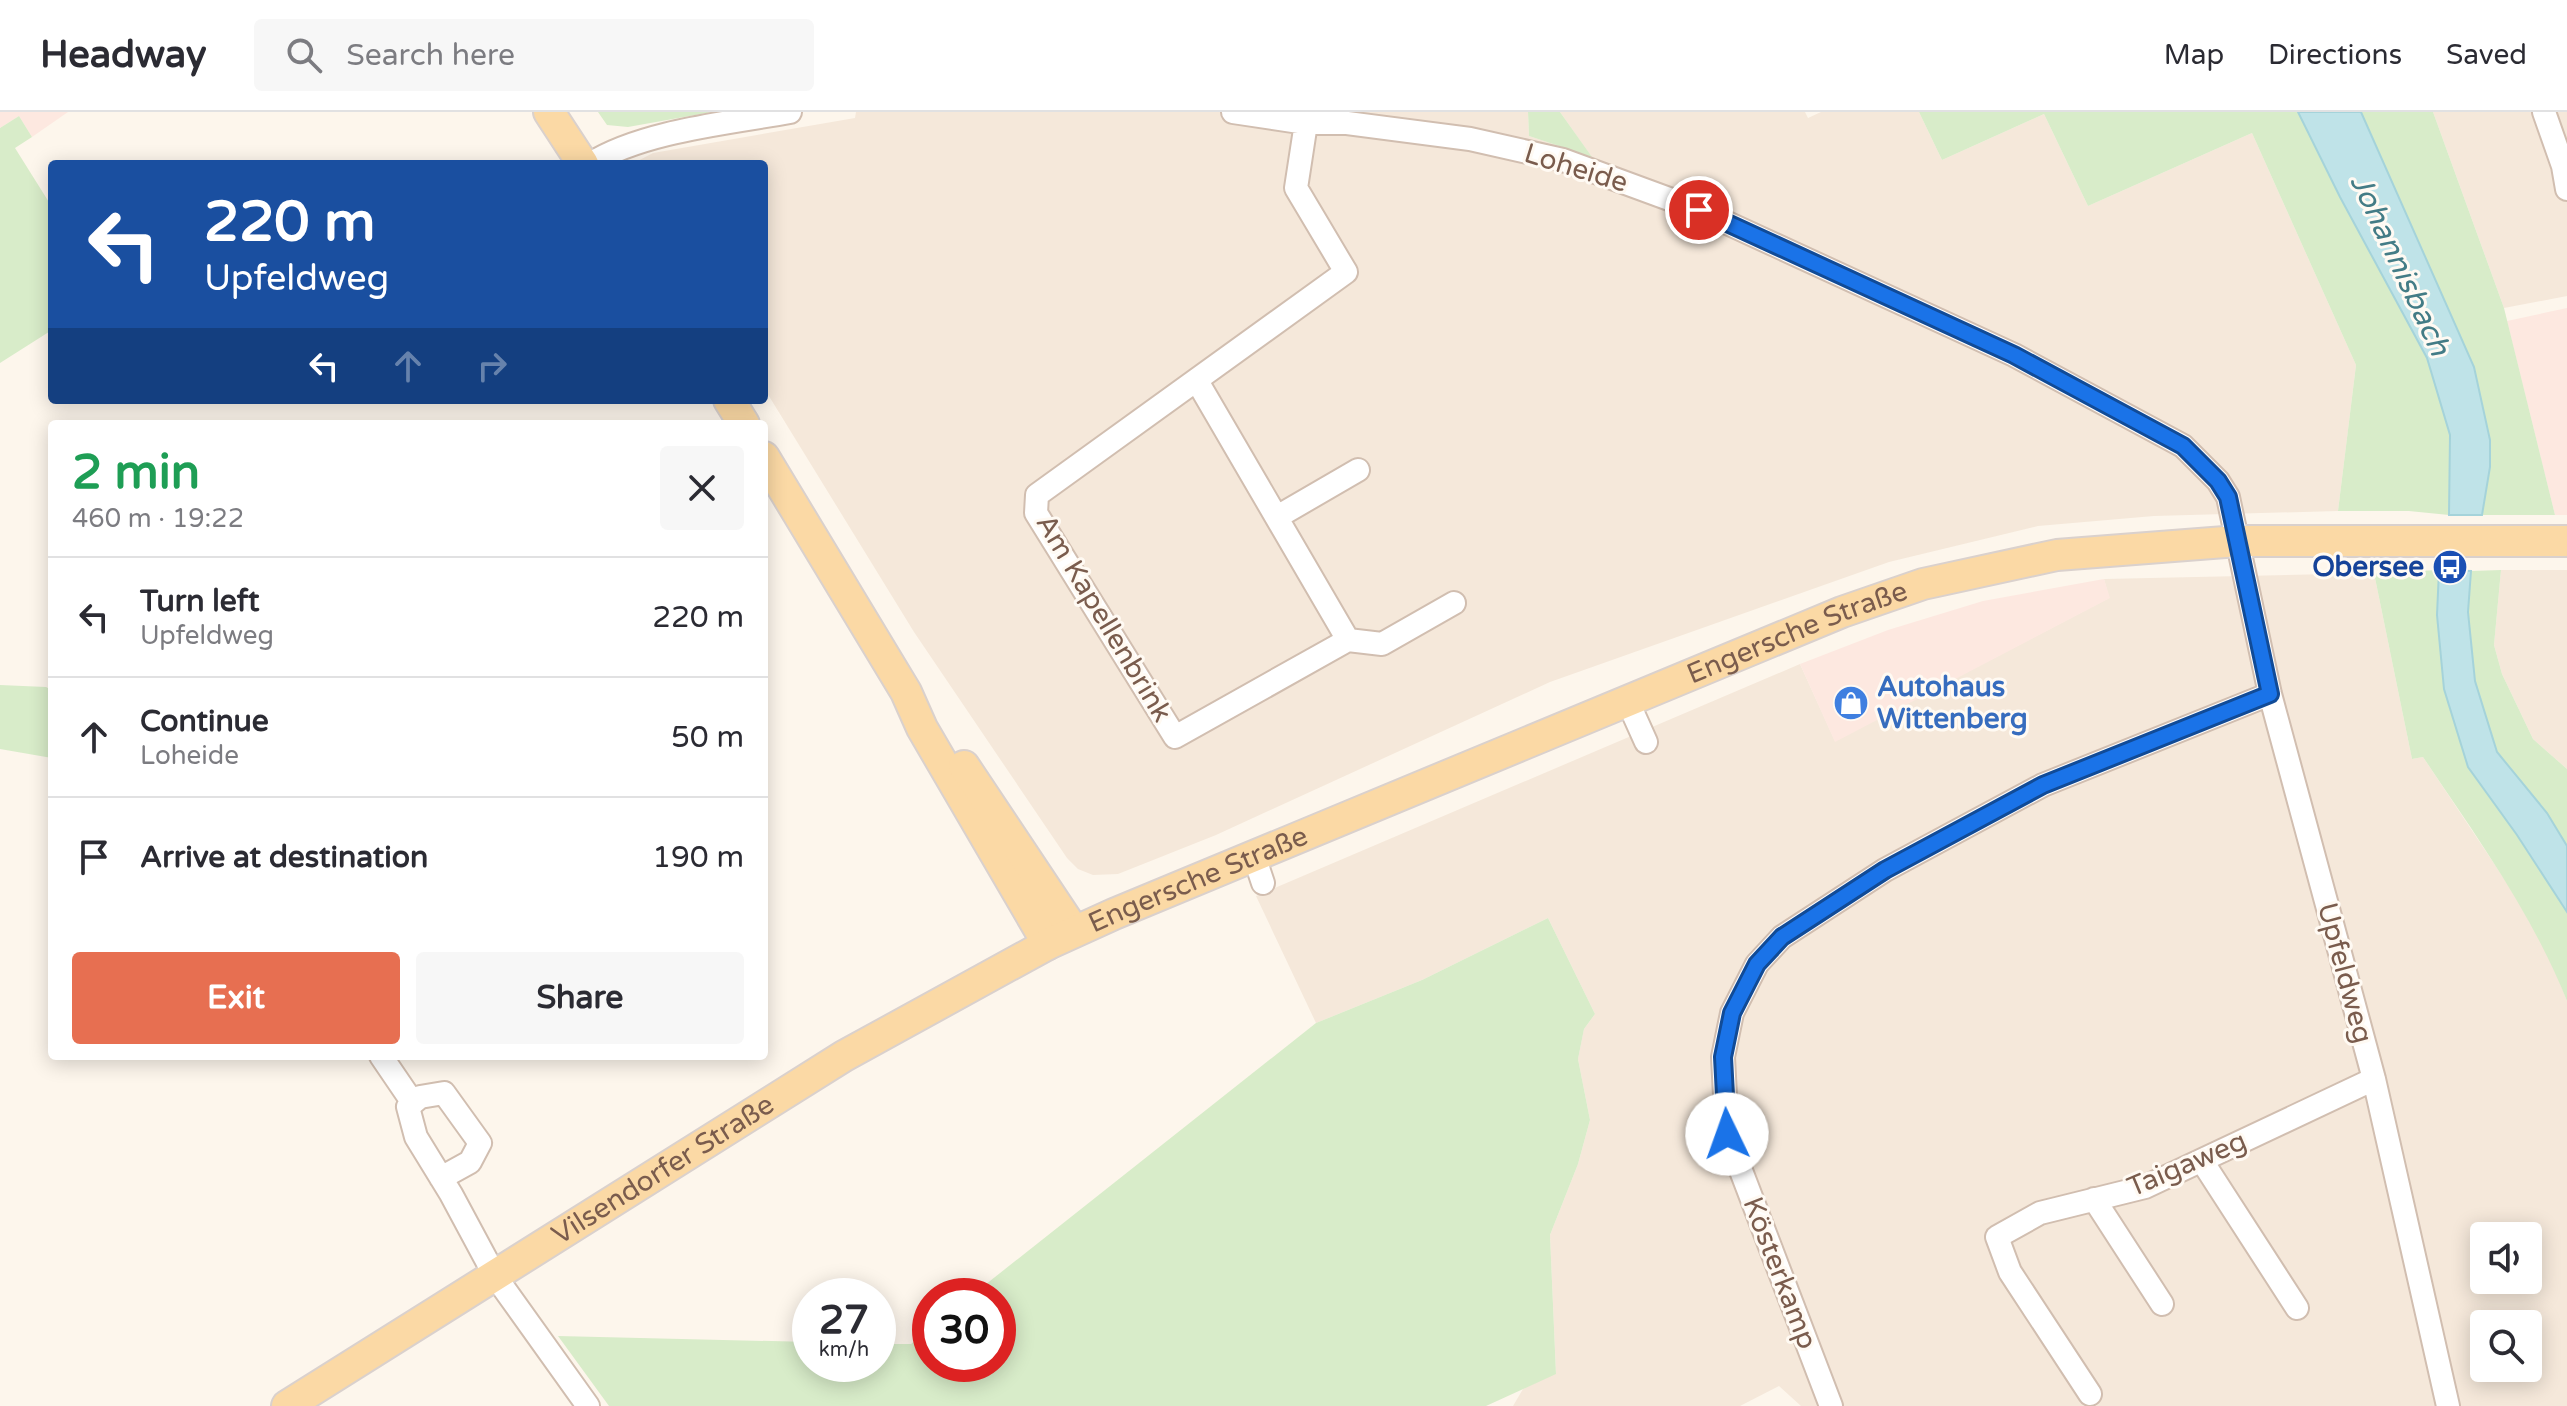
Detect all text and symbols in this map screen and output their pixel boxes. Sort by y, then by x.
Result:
search box [254,19,814,91]
text: Headway [40,32,206,78]
icon: search [282,33,326,77]
text: Search here [346,37,515,74]
text: Map [2164,38,2224,72]
text: Directions [2268,38,2402,72]
text: Saved [2446,38,2527,72]
street label: Loheide [1520,136,1632,200]
water label: Johannisbach [2342,168,2458,362]
pin [1665,176,1733,244]
icon: arrive [1677,188,1721,232]
text: 220 m [204,189,375,256]
icon: left [72,192,176,296]
text: Upfeldweg [204,257,389,300]
icon: left [302,344,346,388]
icon: ahead [386,344,430,388]
icon: right [470,344,514,388]
text: 2 min [72,444,200,502]
button: close [660,446,744,530]
text: 460 m · 19:22 [72,503,244,534]
street label: Am Kapellenbrink [1029,508,1179,728]
bus stop icon: Obersee [2431,548,2469,586]
place label: Obersee [2312,550,2424,584]
street label: Engersche Straße [1682,574,1912,691]
text: Turn left [140,583,259,620]
icon: left [72,595,116,639]
text: 220 m [652,599,744,636]
text: Upfeldweg [140,620,274,651]
place label: Autohaus Wittenberg [1877,670,2028,736]
shop icon: Autohaus Wittenberg [1832,684,1870,722]
text: Continue [140,703,269,740]
icon: ahead [72,715,116,759]
text: 50 m [671,719,744,756]
text: Loheide [140,740,239,771]
street label: Engersche Straße [1083,819,1313,940]
icon: arrive [72,835,116,879]
text: Arrive at destination [140,839,428,876]
text: 190 m [652,839,744,876]
street label: Upfeldweg [2310,899,2380,1047]
button: Exit [72,952,400,1044]
button: Share [416,952,744,1044]
street label: Vilsendorfer Straße [546,1087,780,1252]
position arrow [1685,1092,1769,1176]
street label: Taigaweg [2122,1124,2252,1204]
street label: Kösterkamp [1735,1192,1825,1354]
map controls [2470,1222,2542,1382]
button: sound [2470,1222,2542,1294]
speed limit sign: 30 [912,1278,1016,1382]
text: 27 [819,1296,869,1344]
button: search [2470,1310,2542,1382]
text: km/h [819,1338,869,1362]

